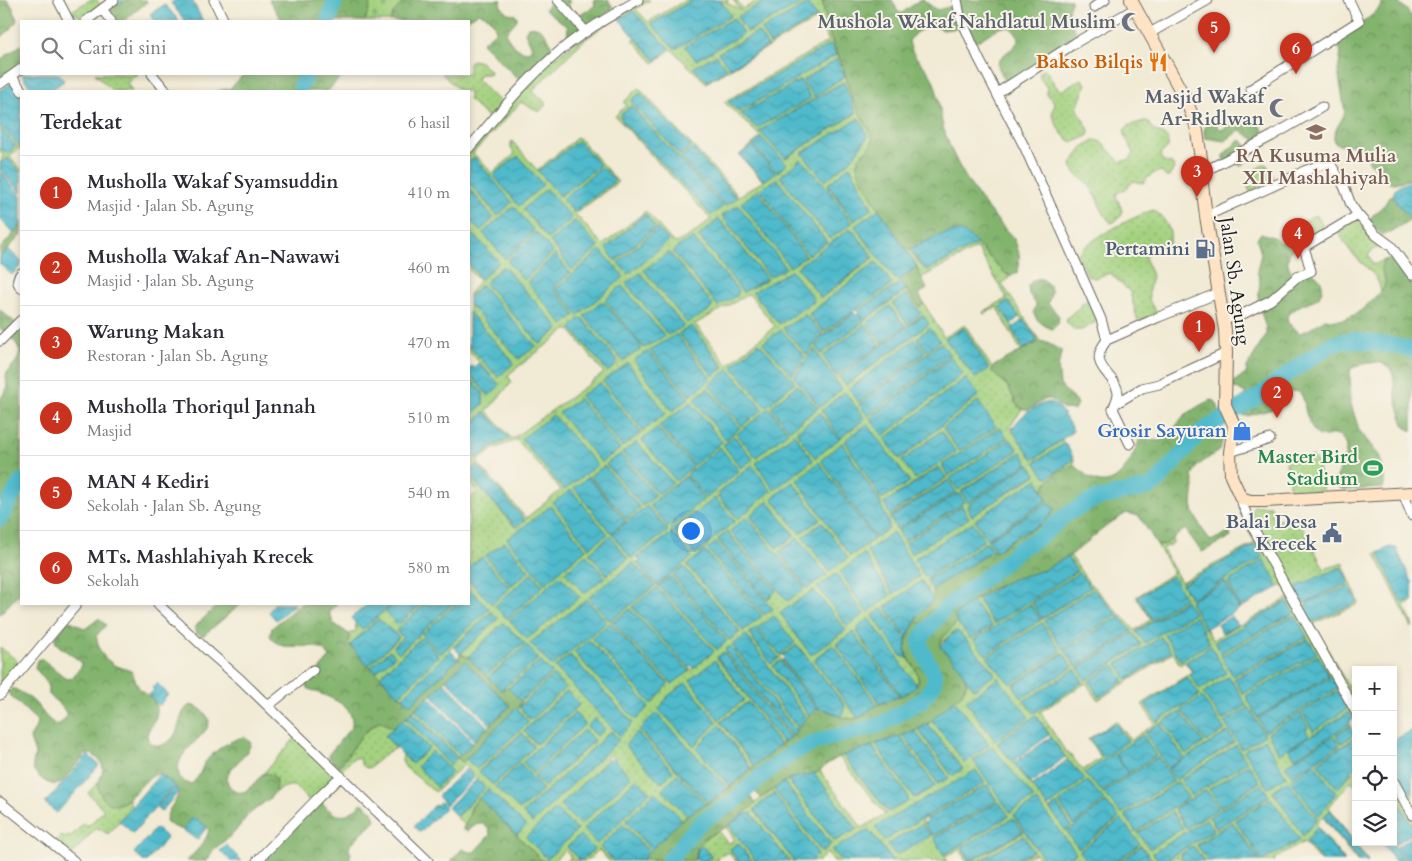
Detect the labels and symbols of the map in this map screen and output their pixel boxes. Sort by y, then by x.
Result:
place label: Mushola Wakaf Nahdlatul Muslim [817,9,1117,35]
mosque icon: Mushola Wakaf Nahdlatul Muslim [1120,11,1142,33]
pin: 5 [1198,12,1230,53]
pin: 6 [1280,33,1312,74]
place label: Bakso Bilqis [1035,49,1143,75]
restaurant icon: Bakso Bilqis [1147,51,1169,73]
place label: Masjid Wakaf Ar-Ridlwan [1145,84,1267,132]
mosque icon: Masjid Wakaf Ar-Ridlwan [1268,97,1290,119]
school or university icon: RA Kusuma Mulia XII Mashlahiyah [1305,121,1327,143]
place label: RA Kusuma Mulia XII Mashlahiyah [1236,143,1397,191]
pin: 3 [1181,156,1213,197]
street label: Jalan Sb. Agung [1213,212,1257,347]
pin: 4 [1282,218,1314,259]
place label: Pertamini [1105,236,1190,262]
fuel station icon: Pertamini [1194,238,1216,260]
pin: 1 [1183,311,1215,352]
pin: 2 [1261,377,1293,418]
place label: Grosir Sayuran [1097,418,1228,444]
shop icon: Grosir Sayuran [1231,420,1253,442]
place label: Master Bird Stadium [1257,444,1359,492]
sports icon: Master Bird Stadium [1362,457,1384,479]
place label: Balai Desa Krecek [1226,509,1318,557]
your location [678,518,704,544]
public building icon: Balai Desa Krecek [1321,522,1343,544]

